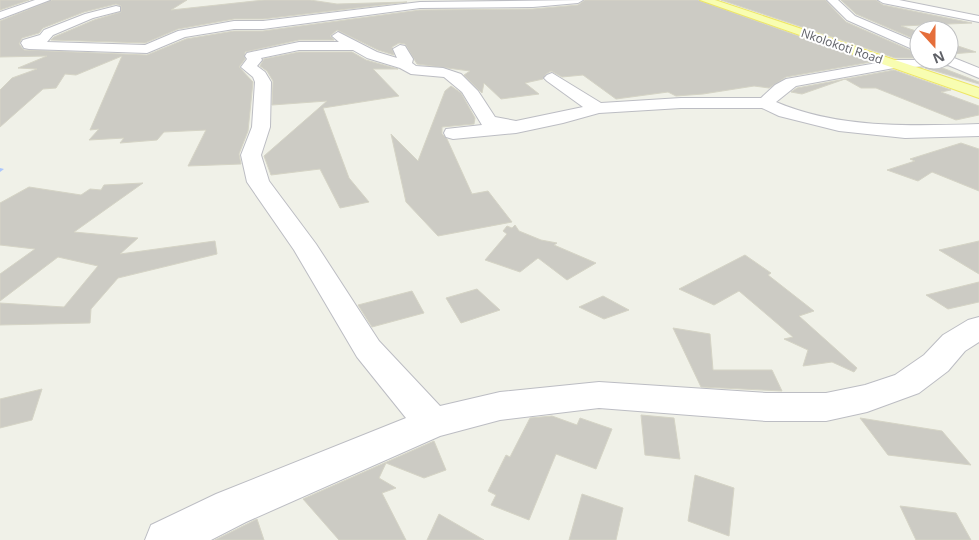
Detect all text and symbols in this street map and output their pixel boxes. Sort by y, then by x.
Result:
north arrow [909,20,959,70]
street label: Nkolokoti Road [799,24,885,68]
text: N [930,47,948,69]

